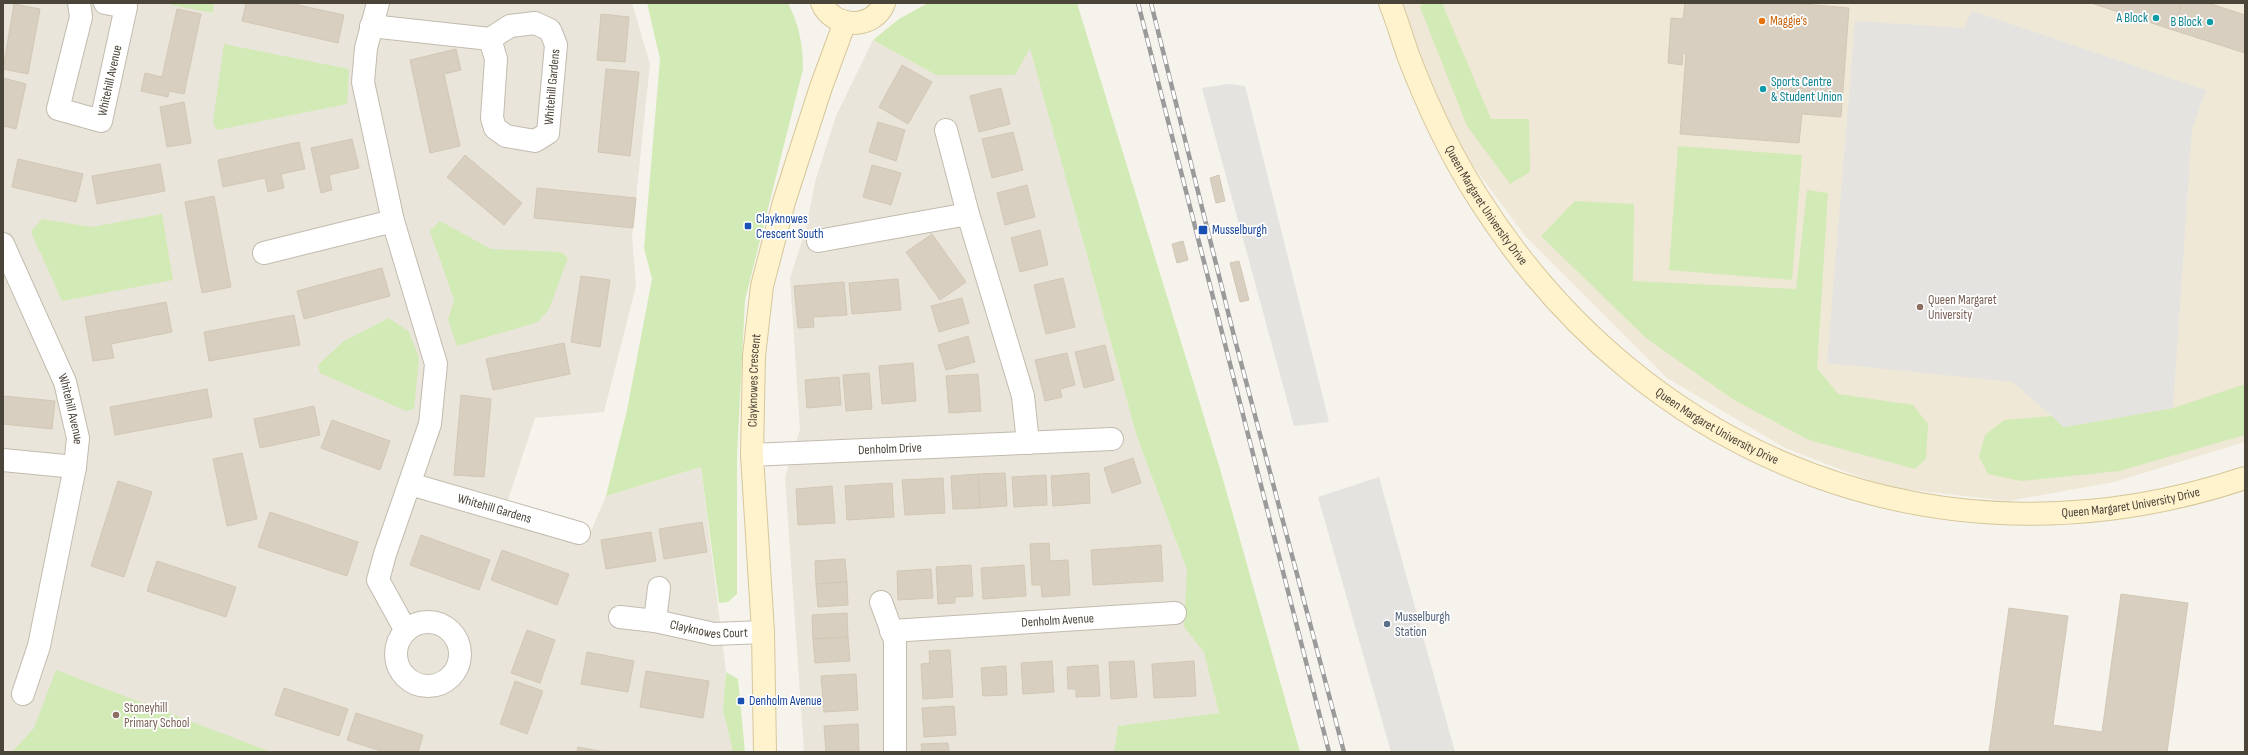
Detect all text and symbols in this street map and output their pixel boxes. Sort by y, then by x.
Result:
place label: A Block [2116,10,2148,26]
place label: Maggie’s [1770,13,1808,29]
marker: A Block [2151,13,2161,23]
place label: B Block [2170,14,2202,30]
marker: Maggie’s [1757,16,1767,26]
marker: B Block [2205,17,2215,27]
street label: Whitehill Avenue [94,44,125,118]
street label: Whitehill Gardens [541,48,563,126]
place label: Sports Centre & Student Union [1771,74,1842,105]
marker: Sports Centre & Student Union [1758,84,1768,94]
street label: Queen Margaret University Drive [1441,143,1531,268]
place label: Clayknowes Crescent South [756,211,824,242]
marker: Clayknowes Crescent South [743,221,753,231]
place label: Musselburgh [1212,222,1267,238]
marker: Musselburgh [1197,224,1209,236]
place label: Queen Margaret University [1928,292,1997,323]
marker: Queen Margaret University [1915,302,1925,312]
street label: Clayknowes Crescent [745,333,764,427]
street label: Whitehill Avenue [54,371,86,445]
street label: Queen Margaret University Drive [1652,384,1781,468]
street label: Denholm Drive [858,439,922,458]
street label: Queen Margaret University Drive [2061,484,2202,521]
street label: Whitehill Gardens [456,490,534,527]
place label: Musselburgh Station [1395,609,1450,640]
street label: Denholm Avenue [1021,610,1095,631]
street label: Clayknowes Court [668,617,748,642]
marker: Musselburgh Station [1382,619,1392,629]
place label: Denholm Avenue [749,693,822,709]
marker: Denholm Avenue [736,696,746,706]
place label: Stoneyhill Primary School [124,700,189,731]
marker: Stoneyhill Primary School [111,710,121,720]

